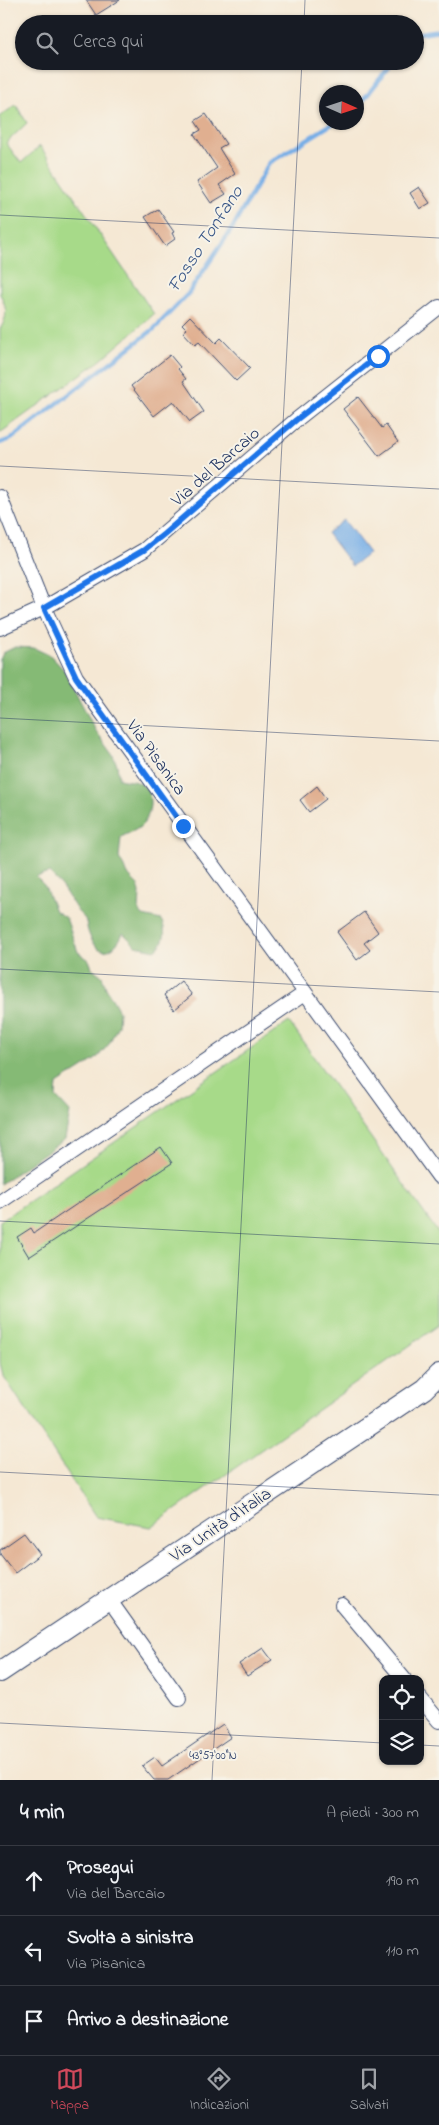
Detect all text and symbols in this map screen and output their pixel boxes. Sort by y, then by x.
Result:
search box [15,15,424,70]
icon: search [33,29,61,57]
text: Cerca qui [73,29,143,56]
north arrow [319,85,364,130]
water label: Fosso Tonfano [162,180,251,298]
route start [367,345,390,368]
street label: Via del Barcaio [165,422,266,514]
street label: Via Pisanica [118,714,192,801]
route end [172,815,195,838]
street label: Via Unità d'Italia [164,1482,277,1570]
map controls [379,1675,424,1765]
button: locate [379,1675,424,1720]
button: layers [379,1720,424,1765]
text: 43°57'00"N [189,1747,237,1765]
text: 4 min [20,1798,64,1828]
text: A piedi · 300 m [326,1801,419,1825]
text: Prosegui [67,1855,134,1882]
icon: ahead [20,1867,48,1895]
text: 190 m [386,1869,419,1893]
text: Via del Barcaio [67,1882,165,1906]
text: Svolta a sinistra [67,1925,194,1952]
icon: left [20,1937,48,1965]
text: 110 m [385,1939,419,1963]
text: Via Pisanica [67,1952,145,1976]
icon: arrive [20,2007,48,2035]
text: Arrivo a destinazione [67,2007,228,2034]
tab: Mappa [50,2065,89,2116]
tab: Indicazioni [190,2065,249,2116]
tab: Salvati [350,2065,389,2116]

